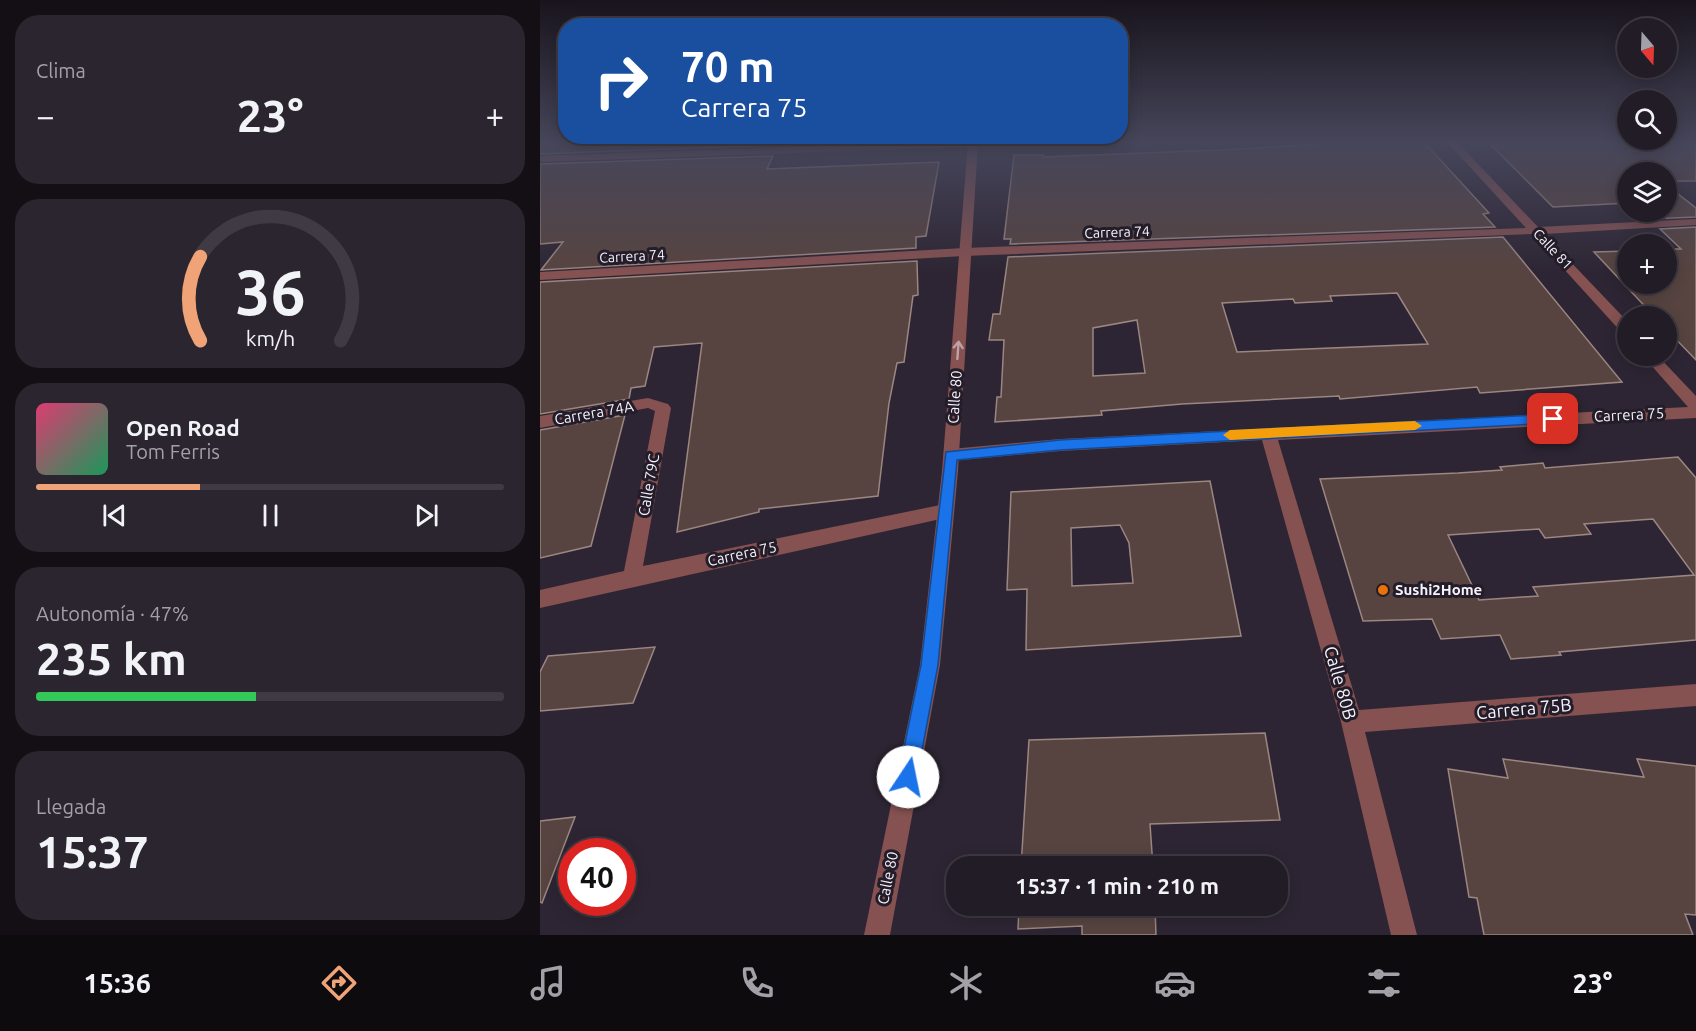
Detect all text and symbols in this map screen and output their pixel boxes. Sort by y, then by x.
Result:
north arrow [1617,18,1677,78]
map controls [1617,18,1677,366]
icon: right [582,42,660,120]
text: 70 m [681,43,775,90]
text: Clima [36,59,86,82]
text: 23° [237,90,303,141]
button: search [1617,90,1677,150]
text: Carrera 75 [681,92,808,122]
text: − [36,97,55,134]
text: + [485,97,504,134]
button: layers [1617,162,1677,222]
street label: Carrera 74 [1084,223,1150,241]
street label: Calle 81 [1530,225,1576,273]
button: + [1617,234,1677,294]
street label: Carrera 74 [599,246,665,266]
text: 36 [235,257,305,327]
button: − [1617,306,1677,366]
text: km/h [245,326,295,350]
one-way arrow [952,340,963,360]
street label: Calle 80 [944,370,965,424]
pin [1527,393,1578,444]
street label: Carrera 74A [553,397,635,428]
icon: arrive [1536,402,1569,435]
street label: Carrera 75 [1593,404,1665,425]
text: Open Road [126,415,240,440]
text: Tom Ferris [126,440,220,463]
street label: Calle 79C [635,453,662,517]
icon: previous [98,499,131,532]
icon: pause [254,499,287,532]
icon: next [410,499,443,532]
street label: Carrera 75 [706,538,778,569]
place label: Sushi2Home [1395,581,1482,598]
marker: Sushi2Home [1376,583,1390,597]
text: Autonomía · 47% [36,602,189,625]
text: 235 km [36,633,187,684]
street label: Calle 80B [1321,644,1361,722]
street label: Carrera 75B [1475,694,1572,722]
position arrow [876,745,940,809]
text: Llegada [36,795,106,818]
text: 15:37 [36,826,149,877]
speed limit sign: 40 [558,838,636,916]
street label: Calle 80 [874,850,901,906]
text: 15:37 · 1 min · 210 m [1015,873,1219,898]
icon: directions [318,962,360,1004]
icon: music [527,962,569,1004]
icon: phone [736,962,778,1004]
icon: climate [945,962,987,1004]
icon: car [1154,962,1196,1004]
icon: filters [1363,962,1405,1004]
text: 15:36 [84,968,151,998]
text: 23° [1572,968,1612,998]

